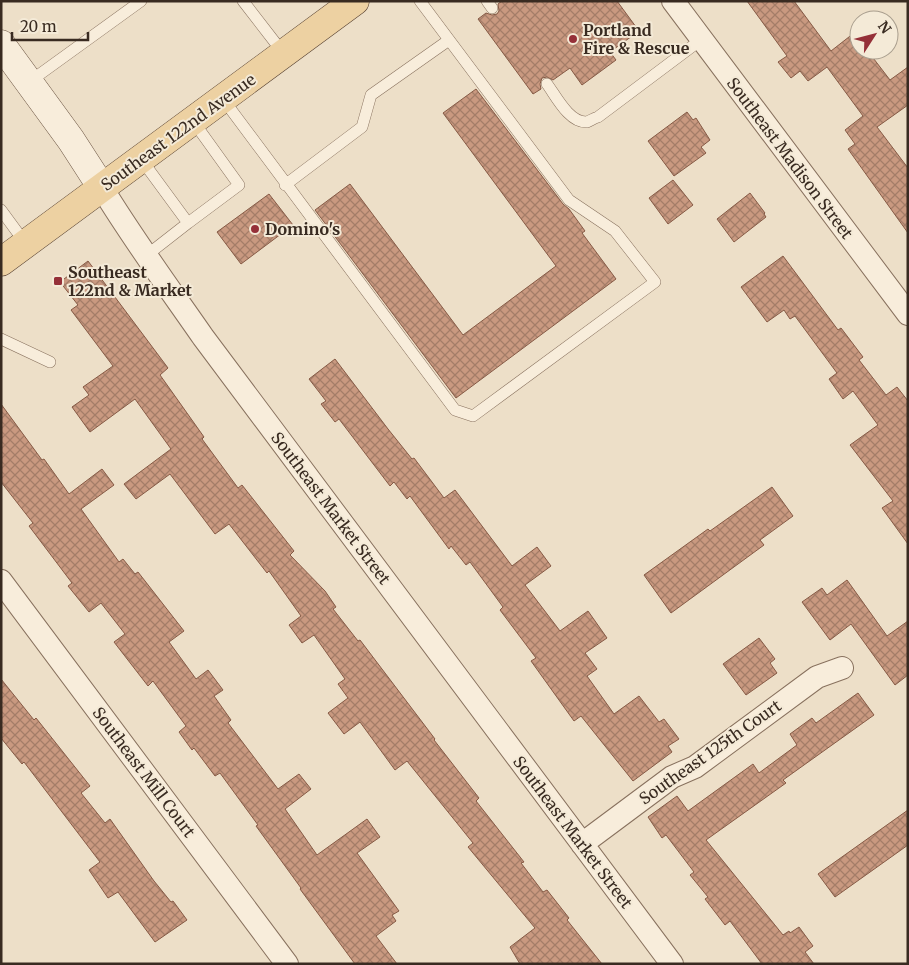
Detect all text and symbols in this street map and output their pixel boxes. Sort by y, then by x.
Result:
scale bar [12,10,89,42]
north arrow [849,10,899,60]
text: 20 m [20,17,57,36]
text: N [874,18,895,37]
place label: Portland Fire & Rescue [583,20,690,58]
marker: Portland Fire & Rescue [567,33,579,45]
street label: Southeast 122nd Avenue [97,69,259,195]
street label: Southeast Madison Street [723,73,858,243]
place label: Domino's [265,219,340,239]
marker: Domino's [249,223,261,235]
place label: Southeast 122nd & Market [68,262,193,300]
marker: Southeast 122nd & Market [52,275,64,287]
street label: Southeast Market Street [267,428,395,589]
street label: Southeast 125th Court [635,695,785,809]
street label: Southeast Mill Court [88,703,200,842]
street label: Southeast Market Street [509,752,637,913]

